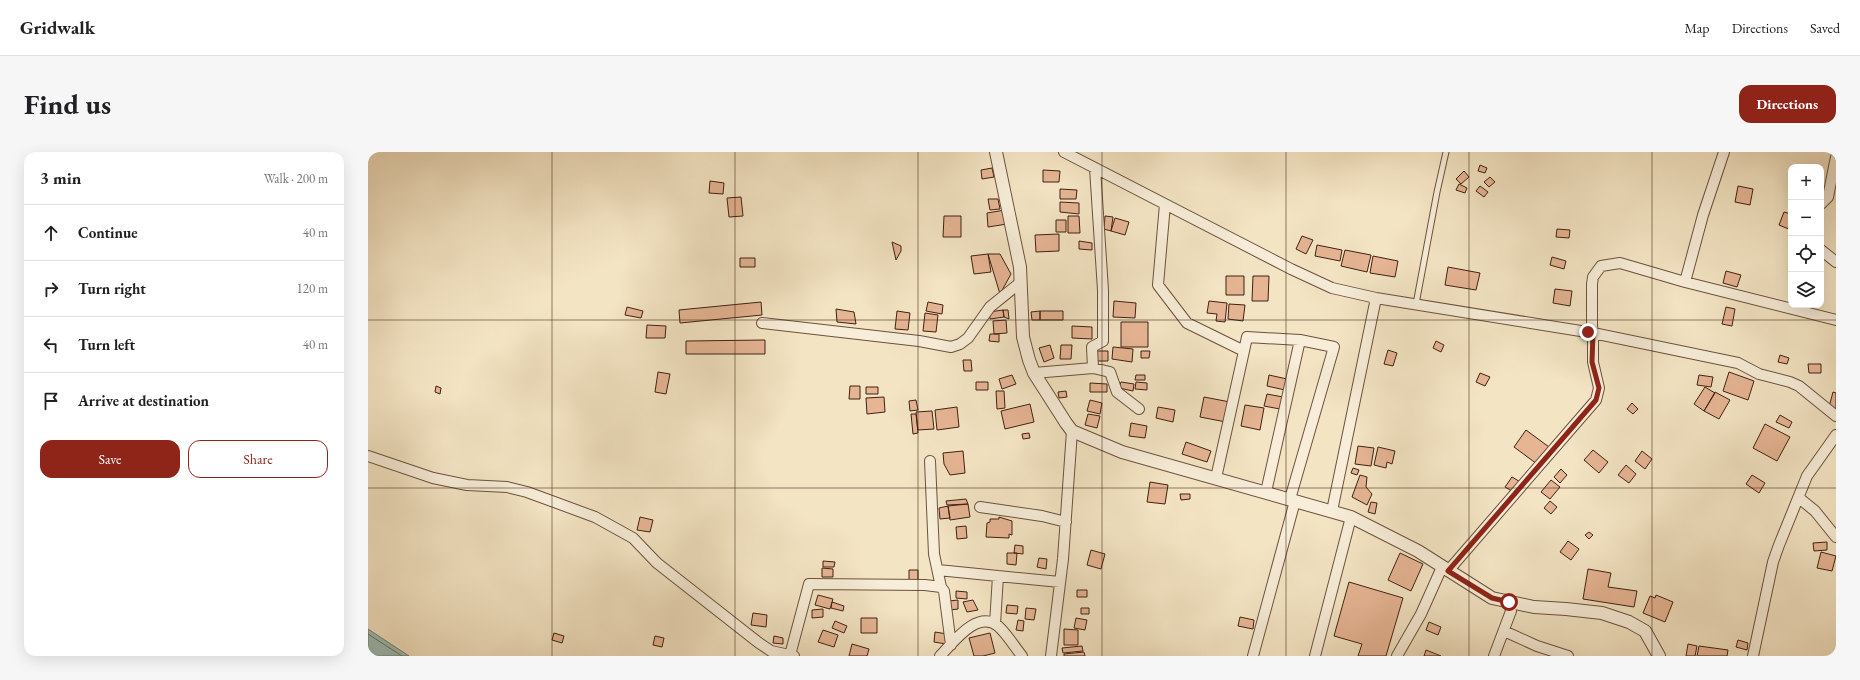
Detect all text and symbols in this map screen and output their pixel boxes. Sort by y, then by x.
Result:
text: Gridwalk [20,15,95,40]
text: Map [1684,19,1710,37]
text: Directions [1732,19,1788,37]
text: Saved [1810,19,1840,37]
button: Directions [1739,85,1836,123]
text: Find us [24,86,111,122]
map controls [1788,164,1824,308]
button: + [1788,164,1824,200]
text: 3 min [40,167,81,189]
text: Walk · 200 m [264,170,328,187]
button: − [1788,200,1824,236]
icon: ahead [40,222,62,244]
text: Continue [78,223,138,242]
text: 40 m [303,224,328,241]
button: locate [1788,236,1824,272]
button: layers [1788,272,1824,308]
icon: right [40,278,62,300]
text: Turn right [78,279,146,298]
text: 120 m [297,280,328,297]
route end [1579,323,1597,341]
icon: left [40,334,62,356]
text: Turn left [78,335,135,354]
text: 40 m [303,336,328,353]
icon: arrive [40,390,62,412]
text: Arrive at destination [78,391,209,410]
button: Save [40,440,180,478]
button: Share [188,440,328,478]
route start [1500,593,1518,611]

